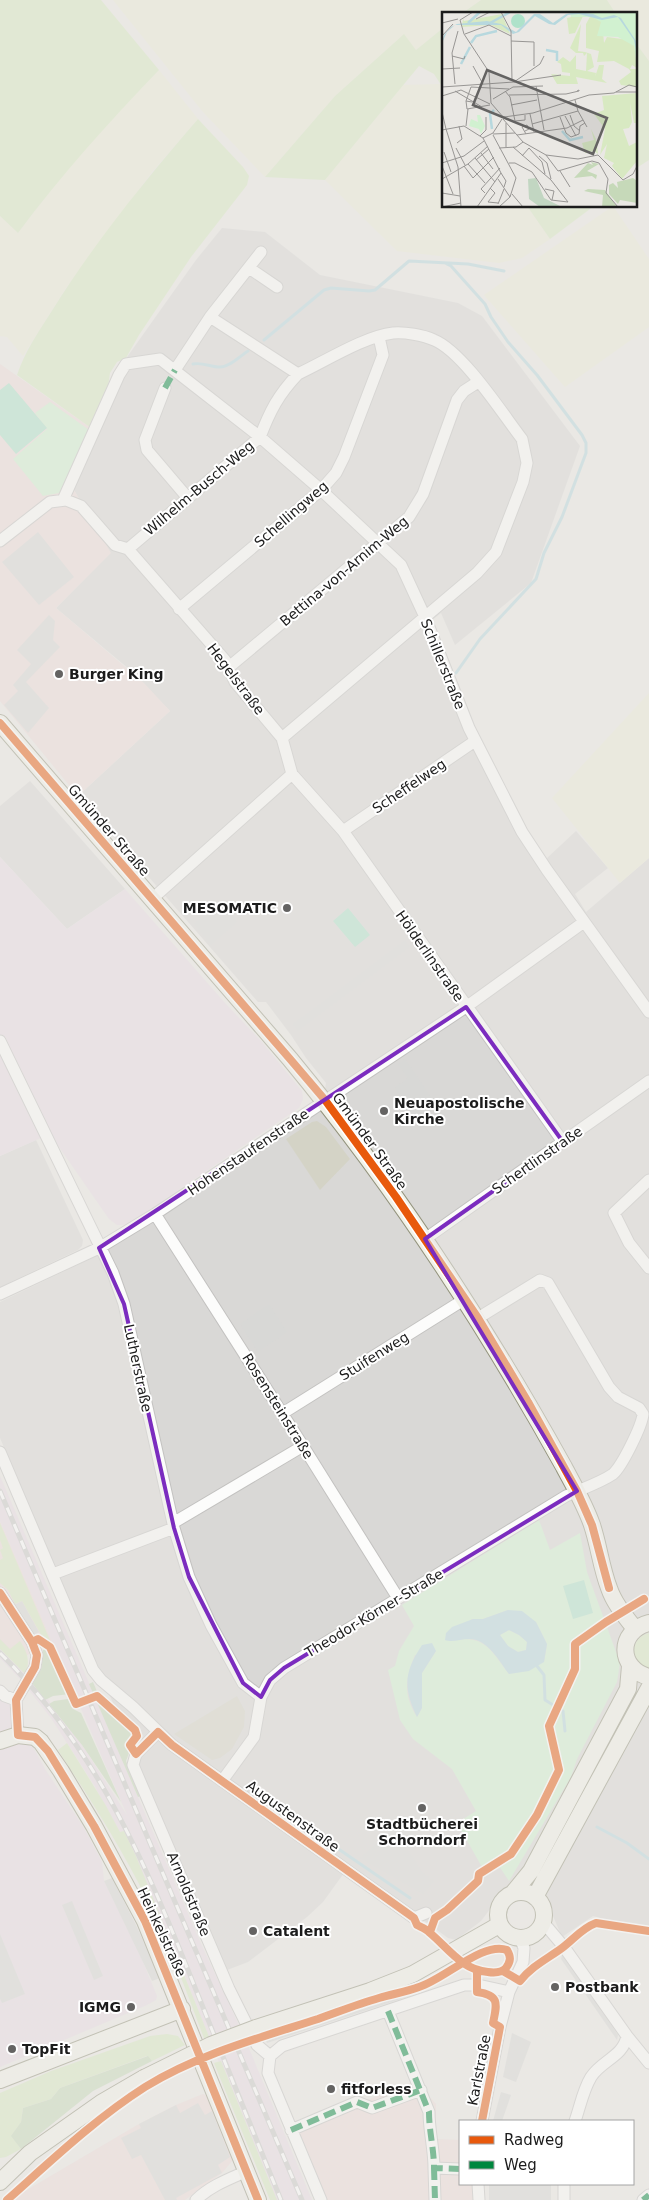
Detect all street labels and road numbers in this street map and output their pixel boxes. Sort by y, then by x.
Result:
street label: Wilhelm-Busch-Weg [141,437,257,539]
street label: Schellingweg [251,478,331,550]
street label: Bettina-von-Arnim-Weg [277,513,411,629]
street label: Schillerstraße [418,616,468,712]
street label: Hegelstraße [204,640,268,718]
street label: Scheffelweg [369,756,449,816]
street label: Gmünder Straße [65,781,153,879]
street label: Hölderlinstraße [393,907,467,1005]
street label: Gmünder Straße [329,1089,411,1193]
street label: Hohenstaufenstraße [184,1105,312,1199]
street label: Schertlinstraße [489,1123,585,1197]
street label: Lutherstraße [121,1322,155,1414]
street label: Stuifenweg [336,1328,412,1384]
street label: Rosensteinstraße [239,1350,317,1462]
street label: Theodor-Körner-Straße [301,1565,446,1661]
street label: Augustenstraße [243,1777,343,1855]
street label: Arnoldstraße [164,1850,214,1938]
street label: Heinkelstraße [134,1885,190,1979]
street label: Karlstraße [464,2033,494,2107]

